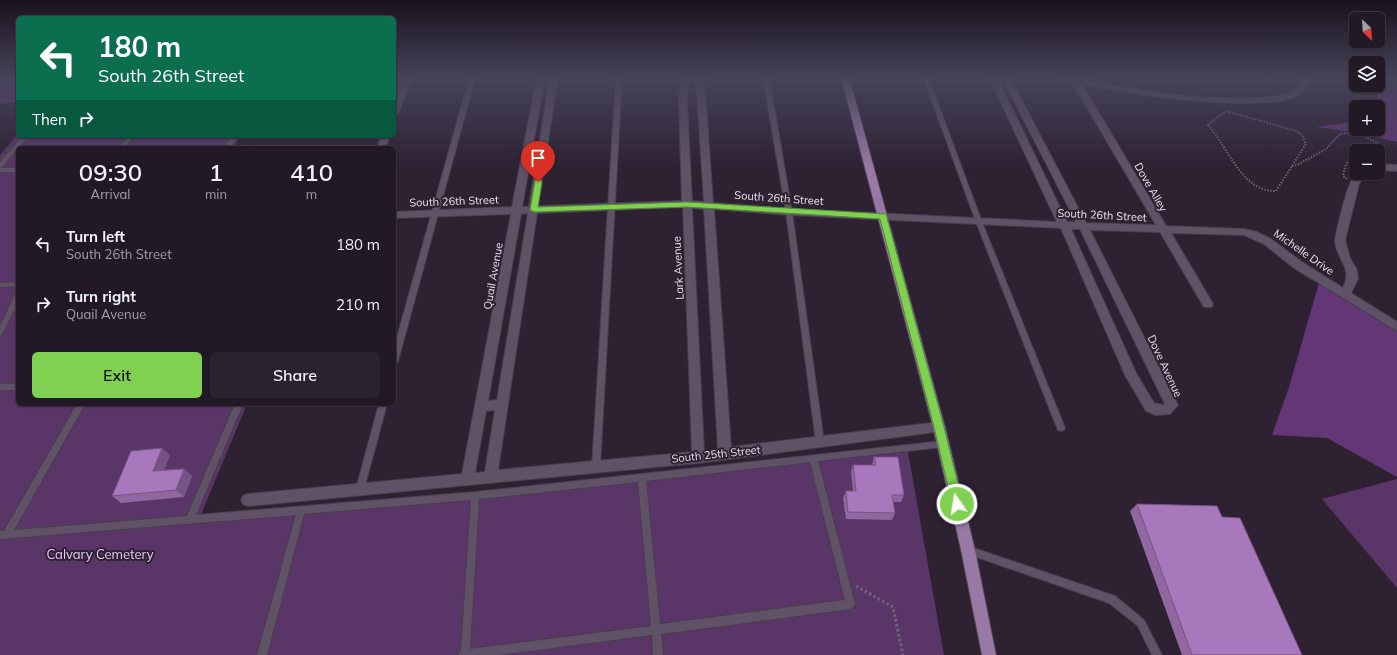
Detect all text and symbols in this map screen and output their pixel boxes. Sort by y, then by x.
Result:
north arrow [1349,12,1385,48]
map controls [1349,12,1385,180]
text: 180 m [98,29,181,64]
icon: left [32,32,84,84]
button: layers [1349,56,1385,92]
text: South 26th Street [98,64,244,87]
button: + [1349,100,1385,136]
icon: right [75,108,97,130]
text: Then [32,110,67,129]
pin [521,141,555,182]
button: − [1349,144,1385,180]
icon: arrive [527,147,549,169]
text: 09:30 [79,157,142,187]
text: 1 [209,157,223,187]
text: 410 [290,157,333,187]
street label: Dove Alley [1131,160,1171,214]
text: Arrival [91,186,130,202]
text: min [205,186,227,202]
text: m [306,186,317,202]
street label: South 26th Street [734,188,824,208]
street label: South 26th Street [409,192,499,210]
street label: South 26th Street [1057,206,1147,224]
street label: Michelle Drive [1271,226,1337,278]
text: Turn left [66,227,125,246]
icon: left [32,233,54,255]
text: 180 m [336,235,380,254]
street label: Lark Avenue [669,236,687,300]
street label: Quail Avenue [480,241,506,311]
text: South 26th Street [66,246,172,262]
text: Turn right [66,287,136,306]
icon: right [32,293,54,315]
text: 210 m [336,295,380,314]
text: Quail Avenue [66,306,146,322]
street label: Dove Avenue [1144,333,1186,399]
button: Exit [32,352,202,398]
button: Share [210,352,380,398]
street label: South 25th Street [671,442,761,466]
position arrow [936,483,978,525]
park label: Calvary Cemetery [46,546,154,562]

